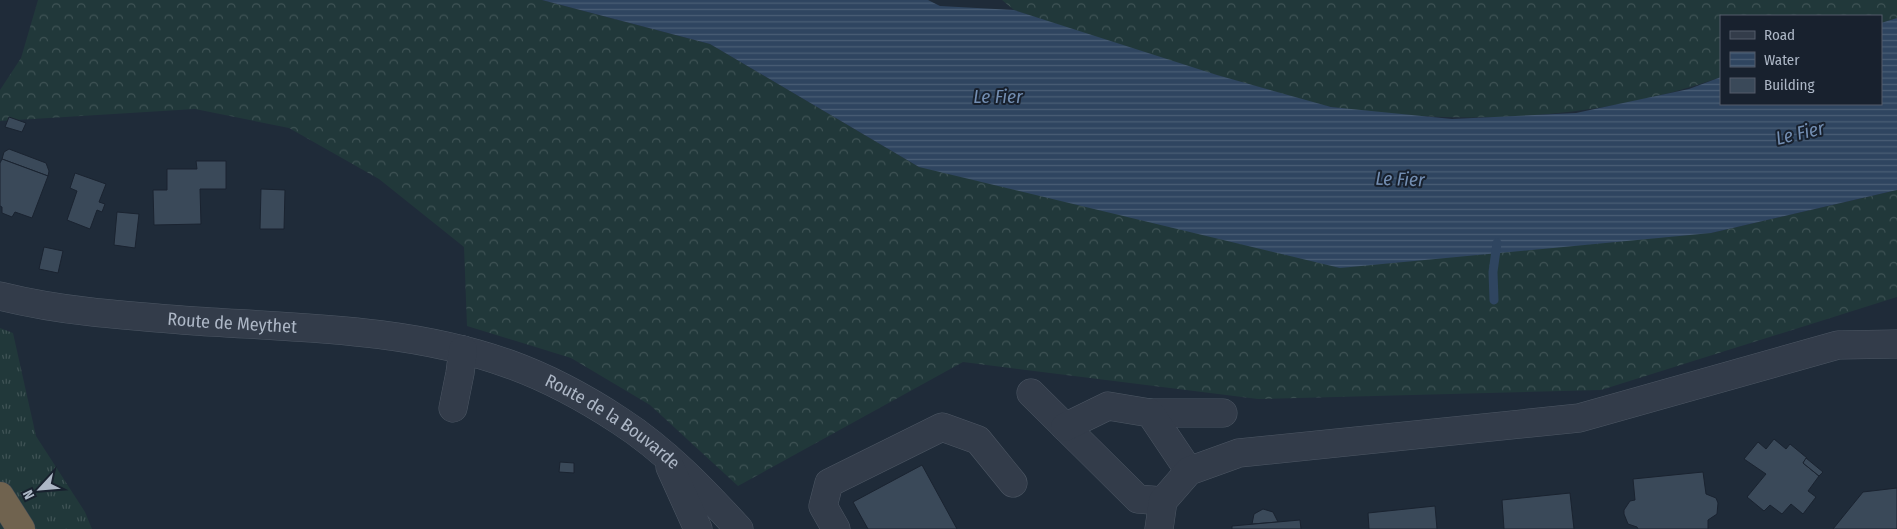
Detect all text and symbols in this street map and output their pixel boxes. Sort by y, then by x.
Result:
legend [1720,15,1882,105]
text: Road [1764,26,1795,44]
text: Water [1764,51,1800,69]
text: Building [1764,76,1815,94]
water label: Le Fier [973,85,1024,108]
water label: Le Fier [1773,116,1828,150]
water label: Le Fier [1375,167,1426,191]
street label: Route de Meythet [167,308,298,338]
street label: Route de la Bouvarde [542,369,685,474]
north arrow [15,464,65,514]
text: N [19,487,38,502]

